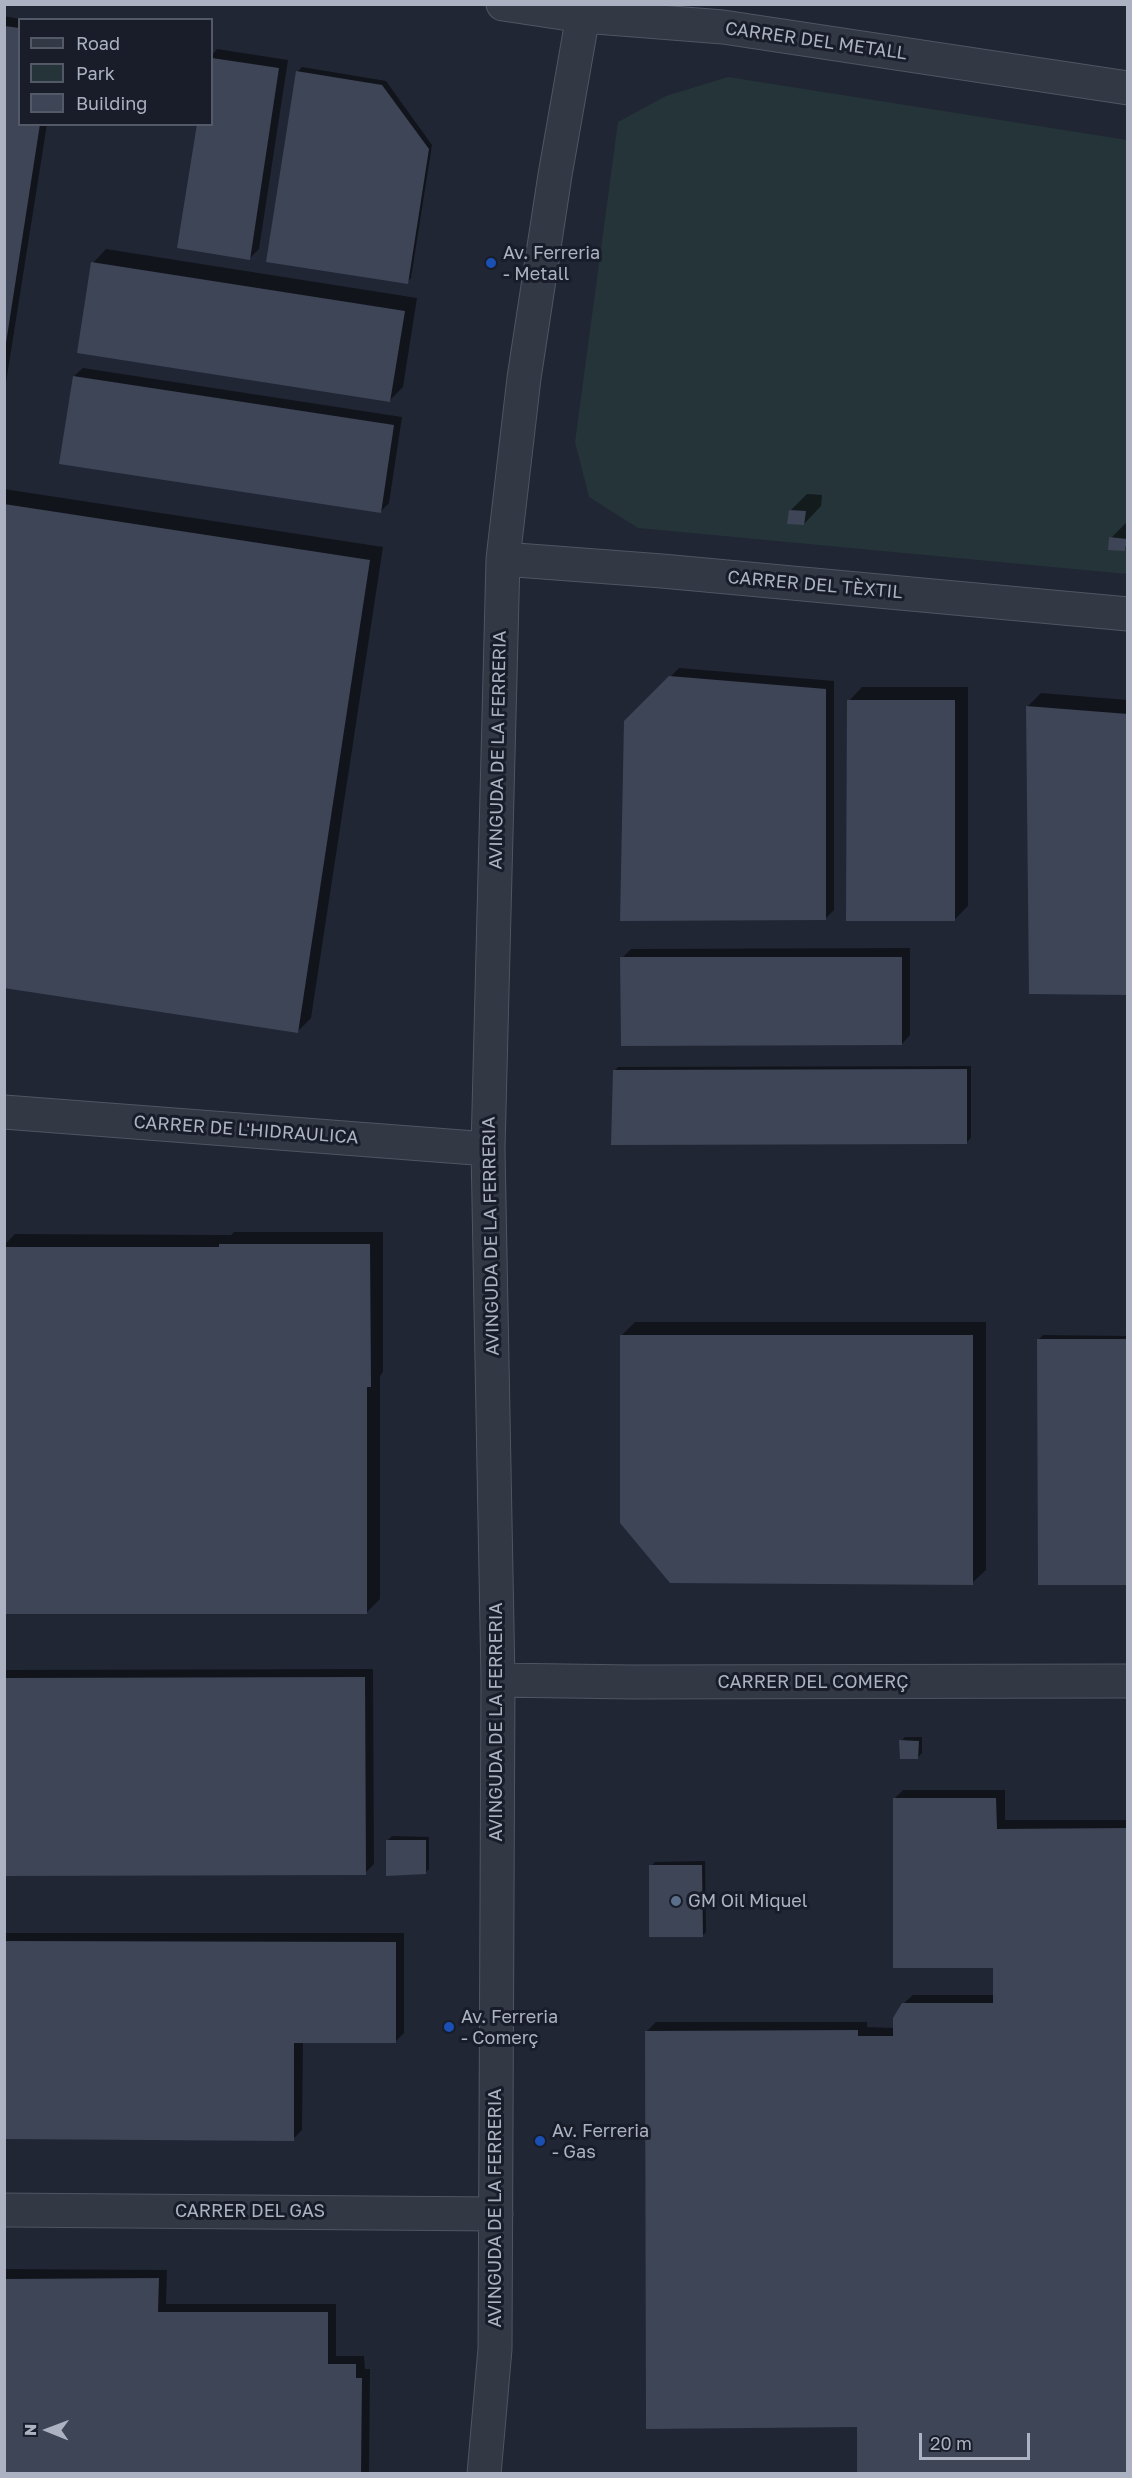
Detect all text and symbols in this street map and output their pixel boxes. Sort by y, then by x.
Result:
legend [18,18,213,126]
street label: CARRER DEL METALL [724,18,908,64]
text: Road [76,32,120,54]
text: Park [76,62,115,84]
text: Building [76,92,147,114]
place label: Av. Ferreria - Metall [503,242,600,284]
marker: Av. Ferreria - Metall [484,256,498,270]
street label: CARRER DEL TÈXTIL [727,567,903,603]
street label: AVINGUDA DE LA FERRERIA [485,630,511,870]
street label: CARRER DE L'HIDRAULICA [133,1111,359,1149]
street label: AVINGUDA DE LA FERRERIA [478,1116,504,1356]
street label: AVINGUDA DE LA FERRERIA [485,1602,507,1842]
street label: CARRER DEL COMERÇ [718,1671,908,1693]
place label: GM Oil Miquel [688,1890,808,1912]
marker: GM Oil Miquel [669,1894,683,1908]
place label: Av. Ferreria - Comerç [461,2006,558,2048]
marker: Av. Ferreria - Comerç [442,2020,456,2034]
street label: AVINGUDA DE LA FERRERIA [484,2088,506,2328]
place label: Av. Ferreria - Gas [552,2120,649,2162]
marker: Av. Ferreria - Gas [533,2134,547,2148]
street label: CARRER DEL GAS [175,2200,325,2222]
north arrow [18,2400,78,2460]
scale bar [922,2421,1033,2459]
text: N [20,2423,40,2436]
text: 20 m [930,2432,972,2454]

